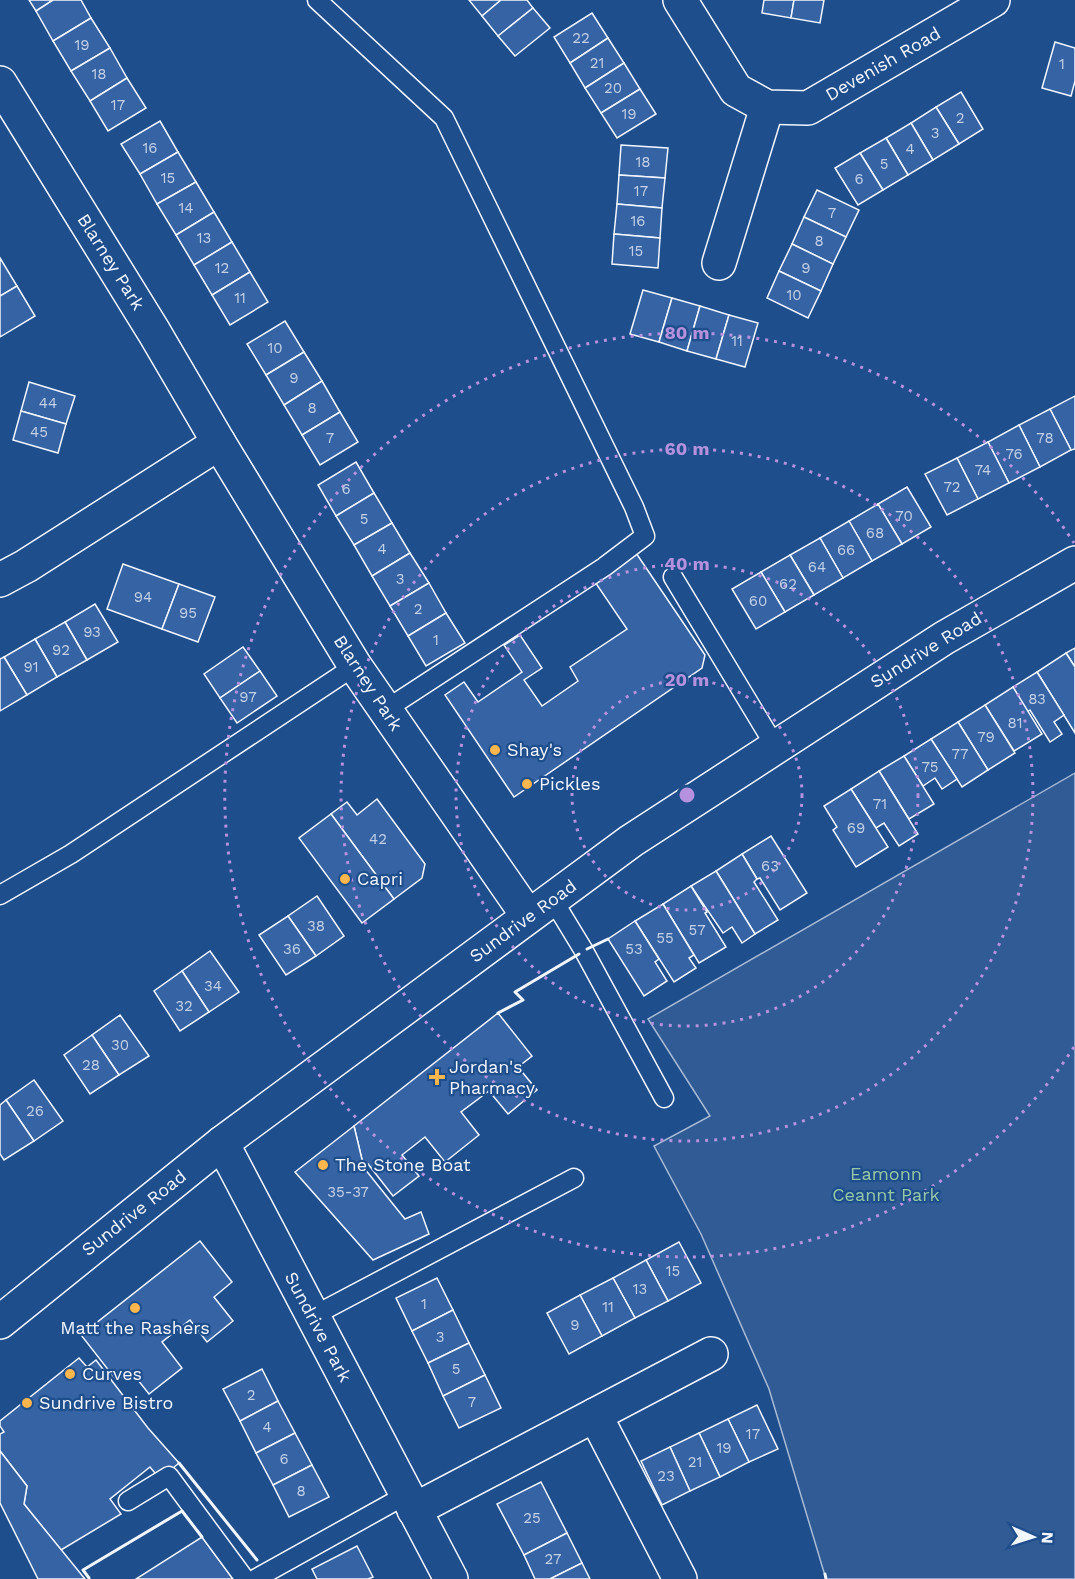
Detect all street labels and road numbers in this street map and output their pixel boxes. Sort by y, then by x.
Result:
street label: Devenish Road [821,22,944,105]
street label: Blarney Park [73,210,149,314]
street label: Sundrive Road [866,607,985,692]
street label: Blarney Park [330,631,407,734]
street label: Sundrive Road [465,875,580,966]
street label: Sundrive Road [77,1165,190,1260]
street label: Sundrive Park [281,1268,356,1385]

